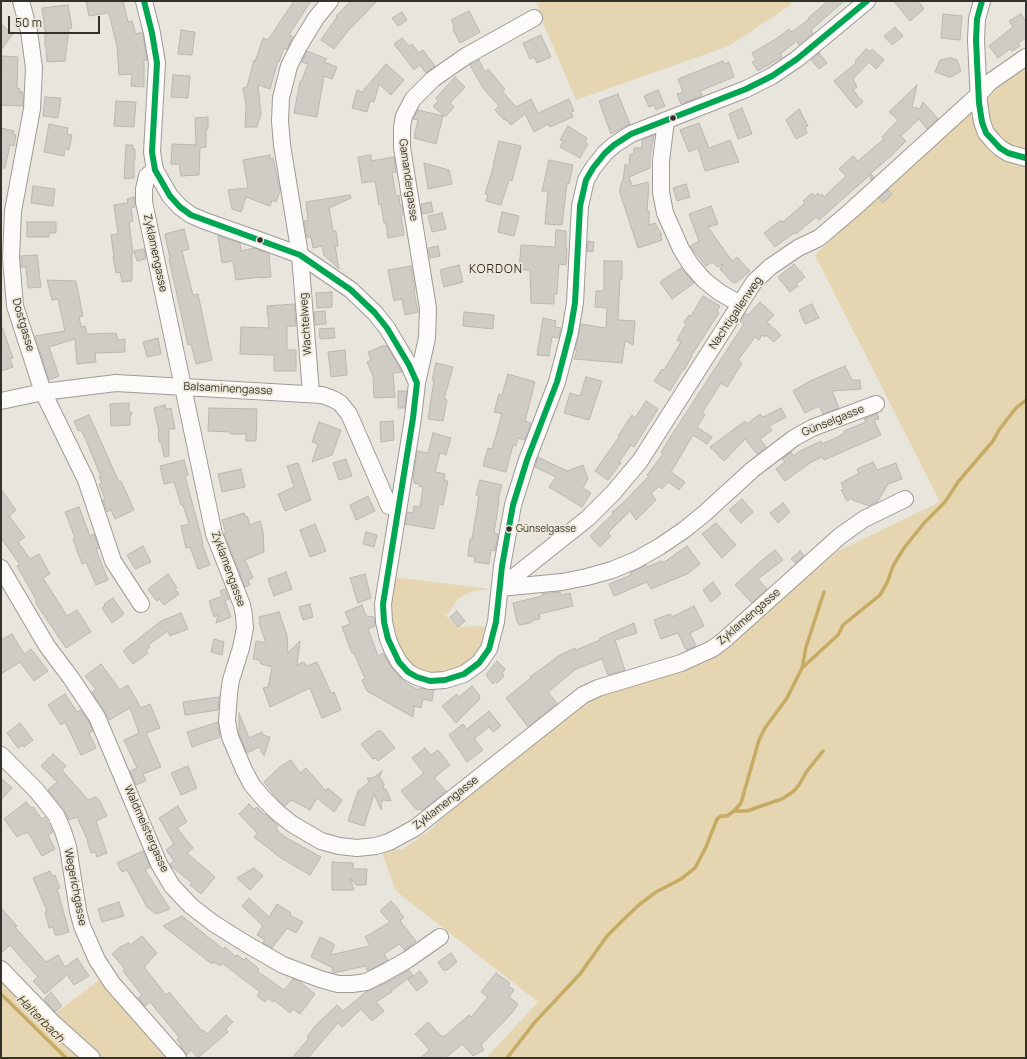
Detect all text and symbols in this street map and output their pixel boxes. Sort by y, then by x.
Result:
scale bar [10,8,102,34]
text: 50 m [15,14,42,31]
unlabelled marker [668,113,678,123]
street label: Gamandergasse [396,138,420,222]
street label: Zyklamengasse [140,213,170,293]
unlabelled marker [255,235,265,245]
district label: KORDON [469,263,523,277]
street label: Nachtigallenweg [707,274,765,352]
street label: Wachtelweg [297,292,315,356]
street label: Dostgasse [9,297,37,353]
street label: Balsaminengasse [183,380,273,398]
street label: Günselgasse [800,402,866,440]
place label: Günselgasse [516,523,576,535]
marker: Günselgasse [504,524,514,534]
street label: Zyklamengasse [208,529,248,609]
street label: Zyklamengasse [715,586,783,648]
street label: Zyklamengasse [411,773,481,833]
street label: Waldmeistergasse [121,783,171,875]
street label: Wegerichgasse [61,847,89,927]
water label: Halterbach [13,992,67,1046]

